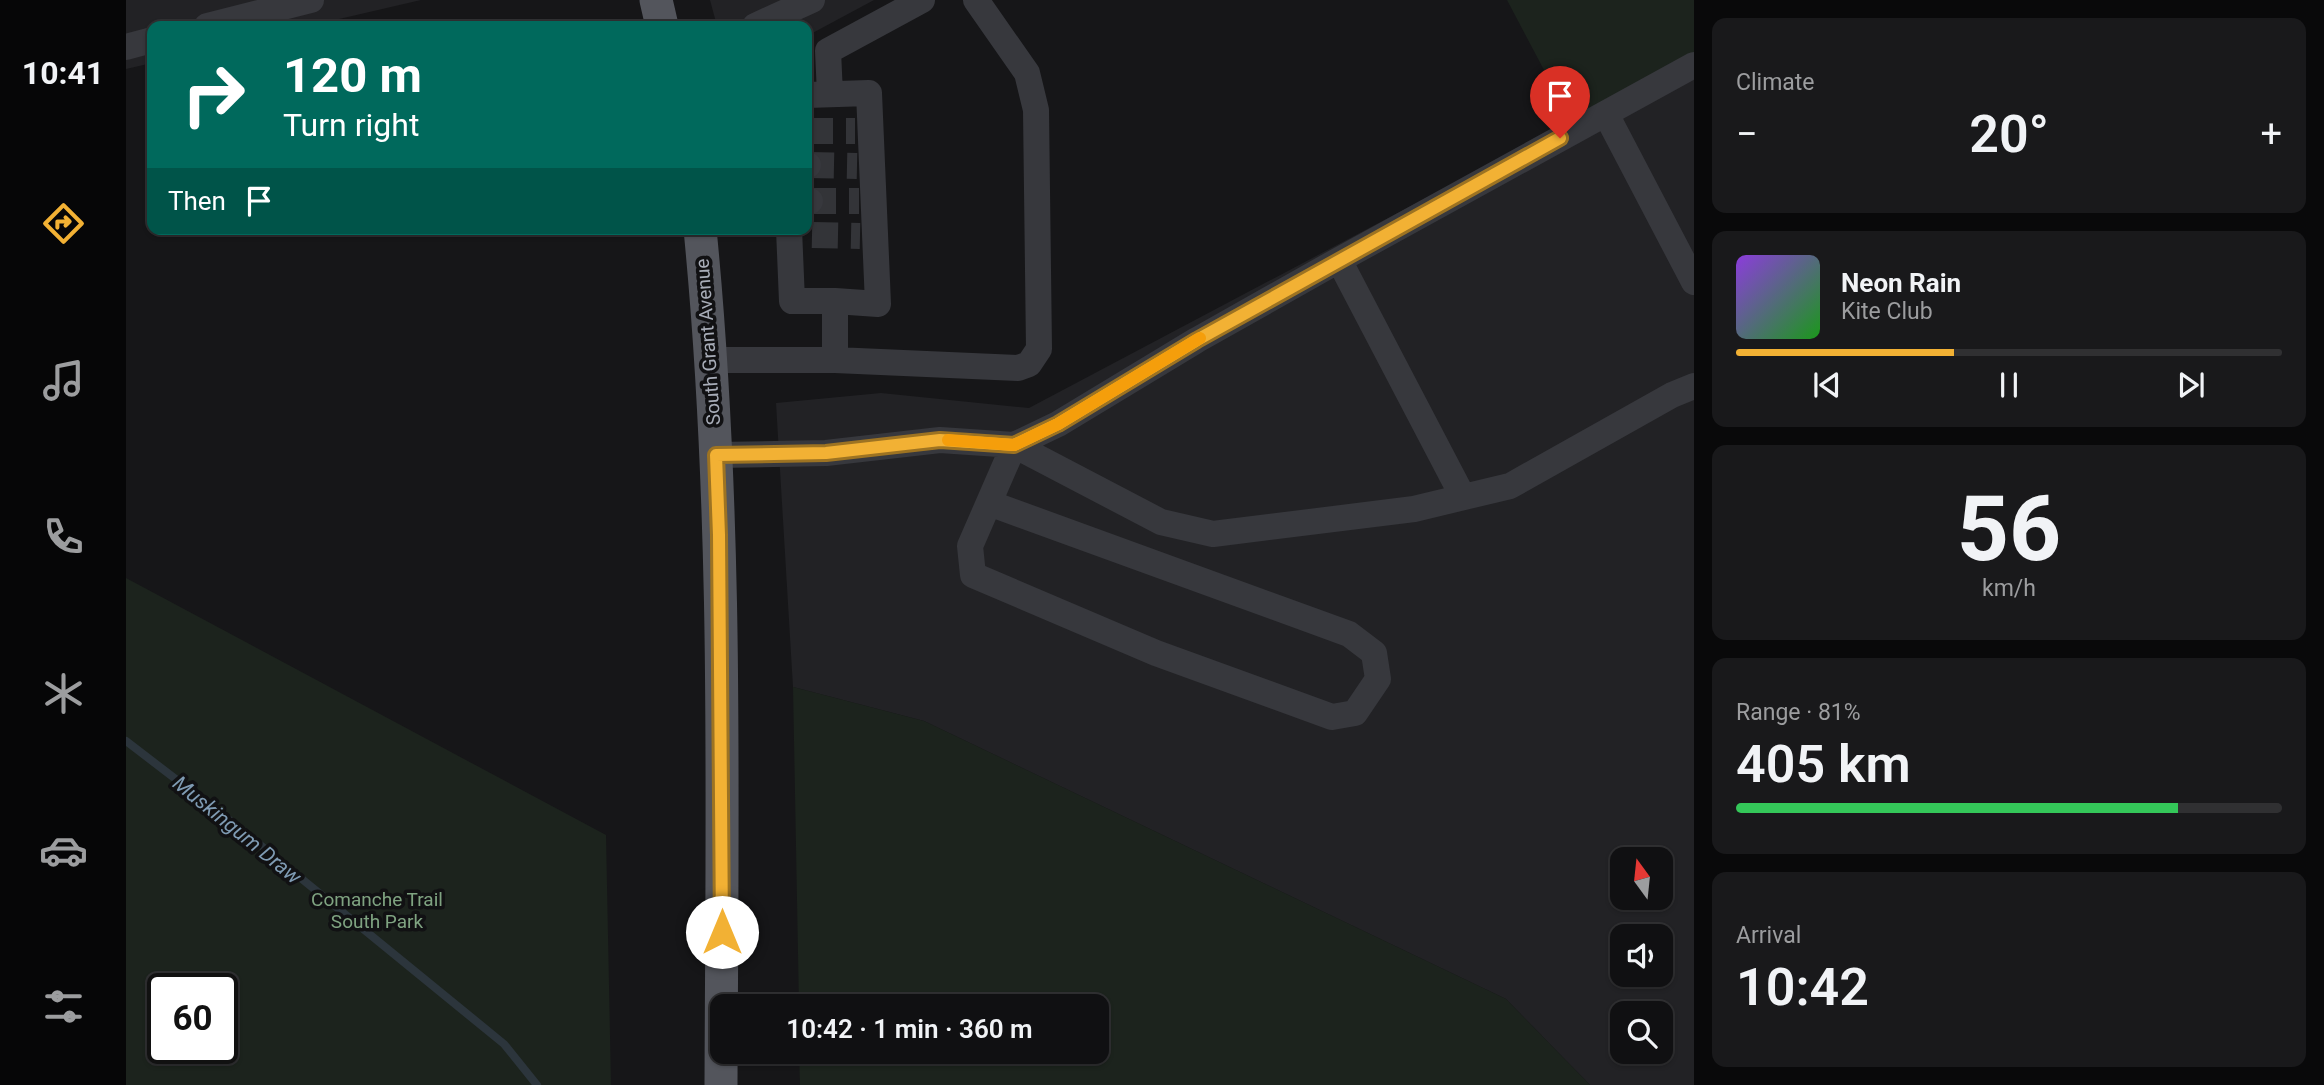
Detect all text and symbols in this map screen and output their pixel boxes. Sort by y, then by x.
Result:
text: 120 m [283,47,422,104]
icon: right [168,49,259,140]
text: 10:41 [22,54,104,92]
pin [1530,66,1590,138]
text: Climate [1736,69,1815,96]
icon: arrive [1541,77,1579,115]
text: 20° [1969,104,2049,165]
text: Turn right [283,106,419,144]
text: − [1736,112,1758,156]
text: + [2260,112,2282,156]
icon: arrive [240,182,278,220]
text: Then [168,186,226,216]
icon: directions [39,199,88,248]
street label: South Grant Avenue [691,258,725,426]
text: Neon Rain [1841,268,1961,298]
text: Kite Club [1841,298,1933,325]
icon: music [39,356,88,405]
icon: previous [1808,366,1846,404]
icon: pause [1990,366,2028,404]
icon: next [2172,366,2210,404]
text: 56 [1957,476,2061,582]
icon: phone [39,512,88,561]
text: km/h [1982,575,2036,602]
icon: climate [39,669,88,718]
text: Range · 81% [1736,699,1861,726]
text: 405 km [1736,734,1911,795]
water label: Muskingum Draw [168,771,306,889]
icon: car [39,826,88,875]
north arrow [1610,847,1673,910]
map controls [1610,847,1673,1064]
park label: Comanche Trail South Park [311,888,443,933]
position arrow [685,895,759,969]
text: Arrival [1736,922,1801,949]
button: sound [1610,924,1673,987]
text: 10:42 [1736,957,1869,1018]
speed limit sign: 60 [147,973,238,1064]
icon: filters [39,982,88,1031]
button: search [1610,1001,1673,1064]
text: 10:42 · 1 min · 360 m [786,1014,1033,1044]

